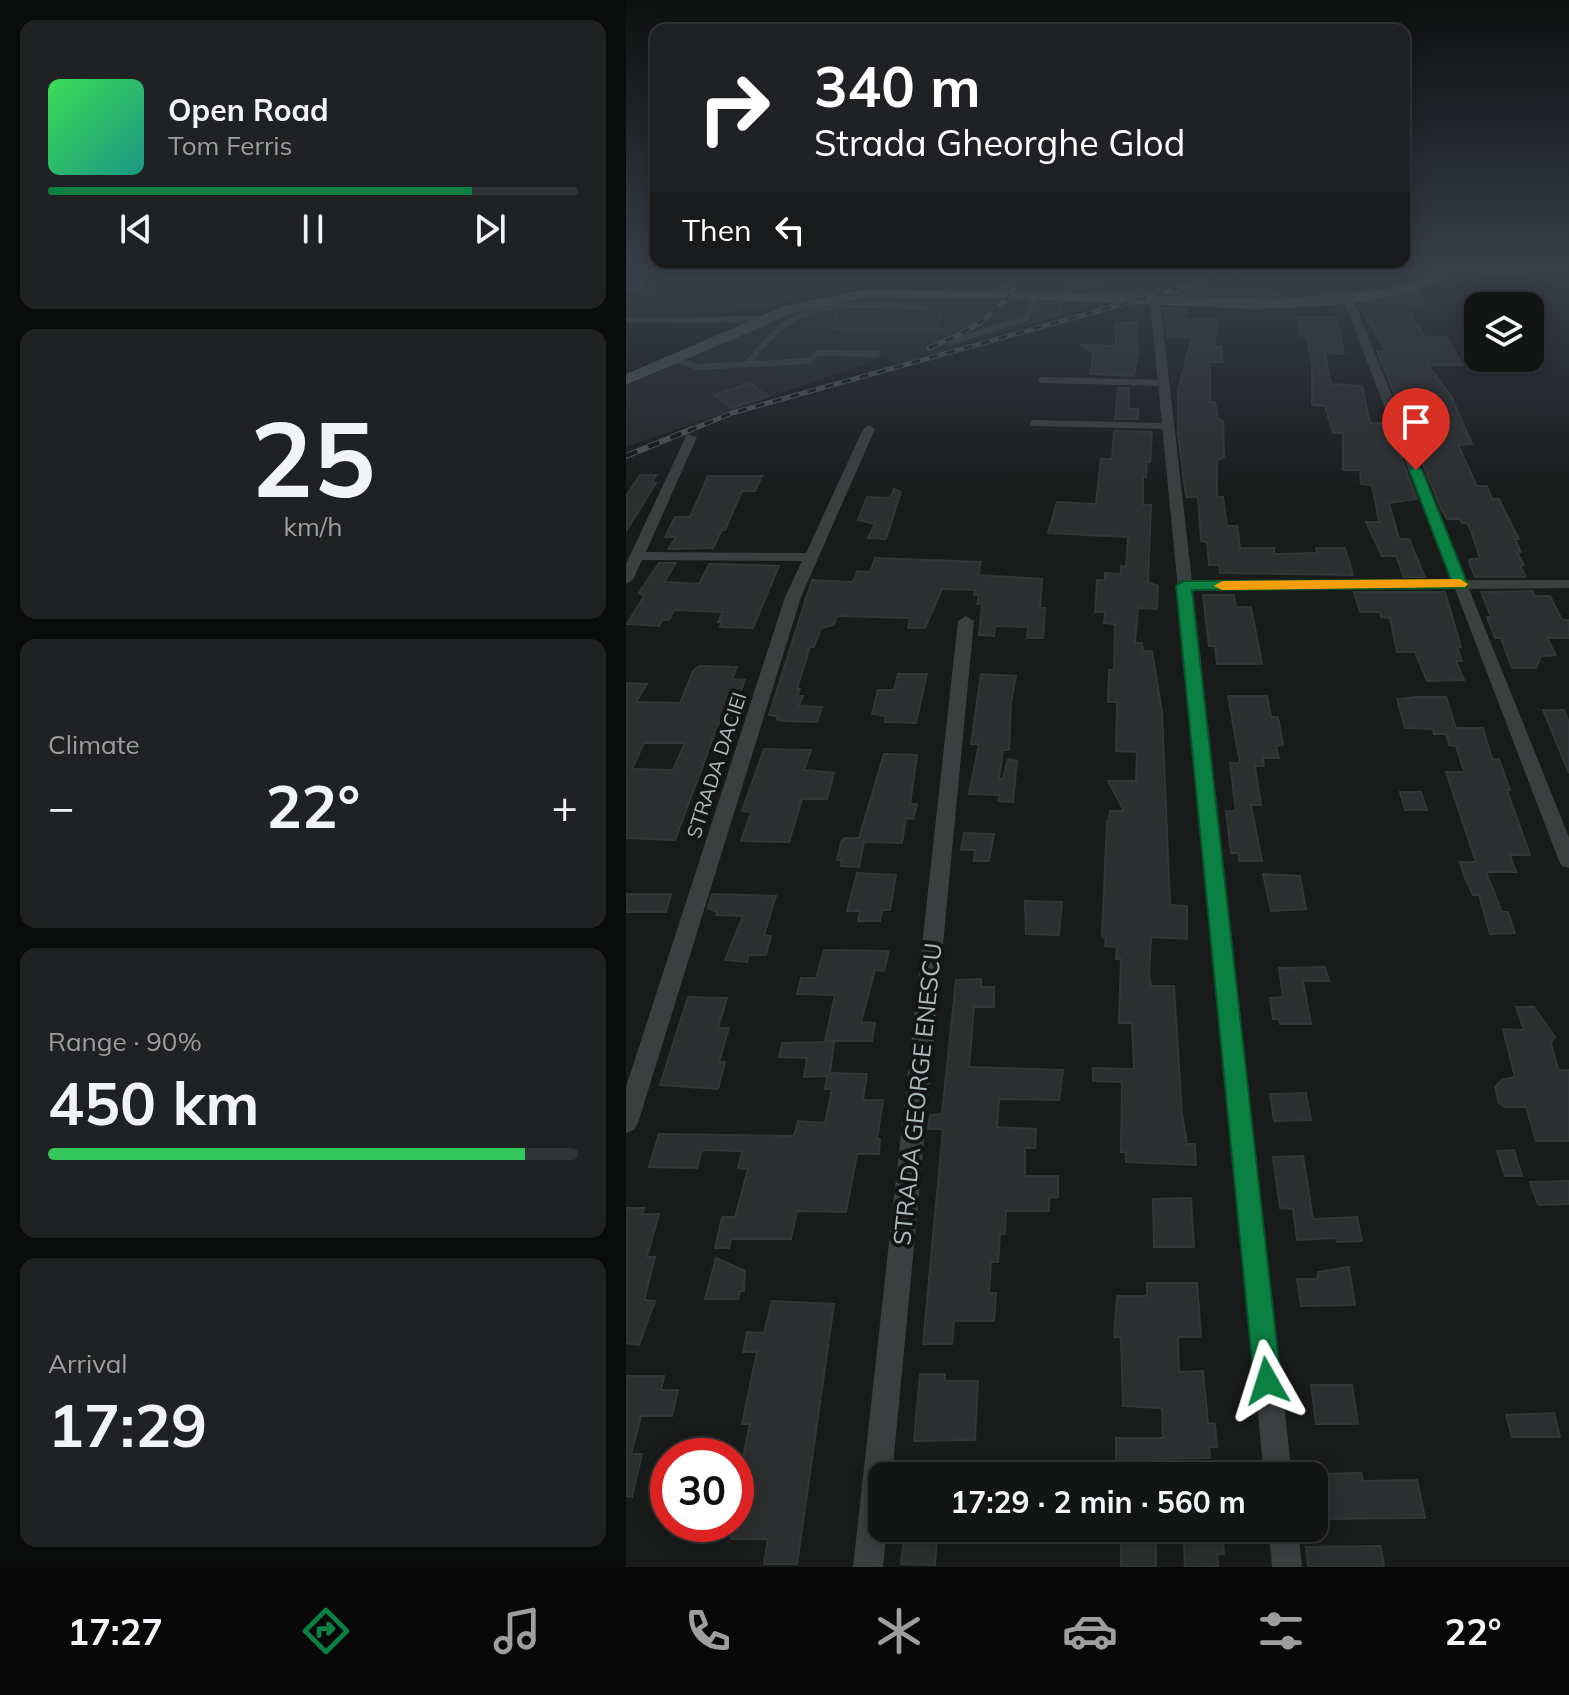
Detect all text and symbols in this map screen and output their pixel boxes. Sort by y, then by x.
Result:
text: 340 m [814,51,981,121]
icon: right [682,56,786,160]
text: Open Road [168,91,329,129]
text: Strada Gheorghe Glod [814,120,1185,165]
text: Tom Ferris [168,129,292,162]
icon: previous [114,207,158,251]
icon: pause [291,207,335,251]
icon: next [468,207,512,251]
icon: left [768,208,812,252]
text: Then [682,211,752,249]
map controls [1464,292,1544,372]
button: layers [1464,292,1544,372]
pin [1382,388,1450,470]
text: 25 [251,392,375,523]
icon: arrive [1394,400,1438,444]
text: km/h [284,510,342,543]
street label: STRADA DACIEI [681,689,751,841]
text: Climate [48,728,140,761]
text: 22° [266,768,360,843]
text: − [48,779,74,834]
text: + [552,779,578,834]
street label: STRADA GEORGE ENESCU [886,941,948,1247]
text: Range · 90% [48,1025,202,1058]
text: 450 km [48,1065,260,1140]
position arrow [1225,1339,1309,1423]
text: Arrival [48,1347,128,1380]
text: 17:29 [48,1387,207,1462]
speed limit sign: 30 [650,1438,754,1542]
text: 17:29 · 2 min · 560 m [950,1483,1246,1521]
icon: directions [298,1603,354,1659]
icon: music [489,1603,545,1659]
icon: phone [680,1603,736,1659]
icon: climate [871,1603,927,1659]
icon: car [1062,1603,1118,1659]
icon: filters [1253,1603,1309,1659]
text: 17:27 [68,1609,163,1654]
text: 22° [1445,1609,1501,1654]

